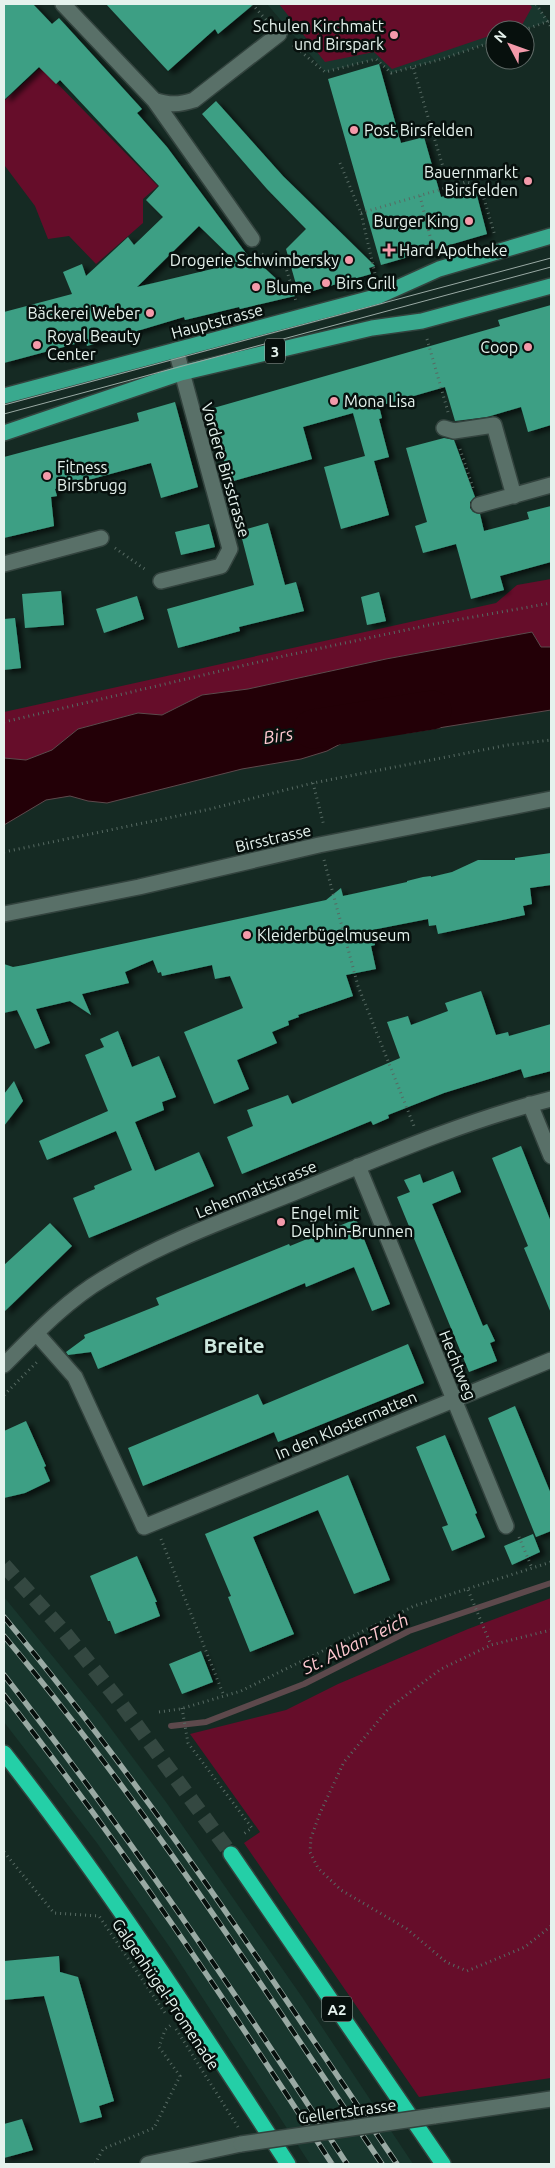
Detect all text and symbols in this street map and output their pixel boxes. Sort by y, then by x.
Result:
place label: Schulen Kirchmatt und Birspark [253,17,385,53]
north arrow [485,20,535,70]
text: N [491,27,510,46]
marker: Schulen Kirchmatt und Birspark [388,29,400,41]
place label: Post Birsfelden [364,121,473,139]
marker: Post Birsfelden [348,124,360,136]
place label: Bauernmarkt Birsfelden [424,163,519,199]
marker: Bauernmarkt Birsfelden [522,175,534,187]
place label: Burger King [374,212,459,230]
marker: Burger King [463,215,475,227]
place label: Hard Apotheke [399,241,507,259]
marker: Hard Apotheke [383,244,395,256]
place label: Drogerie Schwimbersky [170,251,339,269]
marker: Drogerie Schwimbersky [343,254,355,266]
place label: Birs Grill [336,274,396,292]
marker: Birs Grill [320,277,332,289]
place label: Blume [266,278,312,296]
marker: Blume [250,281,262,293]
street label: Hauptstrasse [169,300,265,342]
place label: Bäckerei Weber [27,304,140,322]
marker: Bäckerei Weber [144,307,156,319]
place label: Royal Beauty Center [47,327,141,363]
road number: 3 [265,338,285,364]
place label: Coop [480,338,518,356]
marker: Royal Beauty Center [31,339,43,351]
marker: Coop [522,341,534,353]
place label: Mona Lisa [344,392,416,410]
marker: Mona Lisa [328,395,340,407]
street label: Vordere Birsstrasse [198,401,254,539]
place label: Fitness Birsbrugg [57,458,127,494]
marker: Fitness Birsbrugg [41,470,53,482]
water label: Birs [262,723,295,747]
street label: Birsstrasse [233,821,313,855]
place label: Kleiderbügelmuseum [257,926,410,944]
marker: Kleiderbügelmuseum [241,929,253,941]
street label: Lehenmattstrasse [193,1157,319,1221]
place label: Engel mit Delphin-Brunnen [291,1204,413,1240]
marker: Engel mit Delphin-Brunnen [275,1216,287,1228]
street label: Hechtweg [436,1328,480,1402]
district label: Breite [203,1333,265,1357]
street label: In den Klostermatten [273,1387,419,1463]
water label: St. Alban-Teich [298,1609,411,1678]
street label: Galgenhügel-Promenade [109,1915,223,2073]
road number: A2 [322,1996,352,2022]
street label: Gellertstrasse [297,2095,397,2127]

